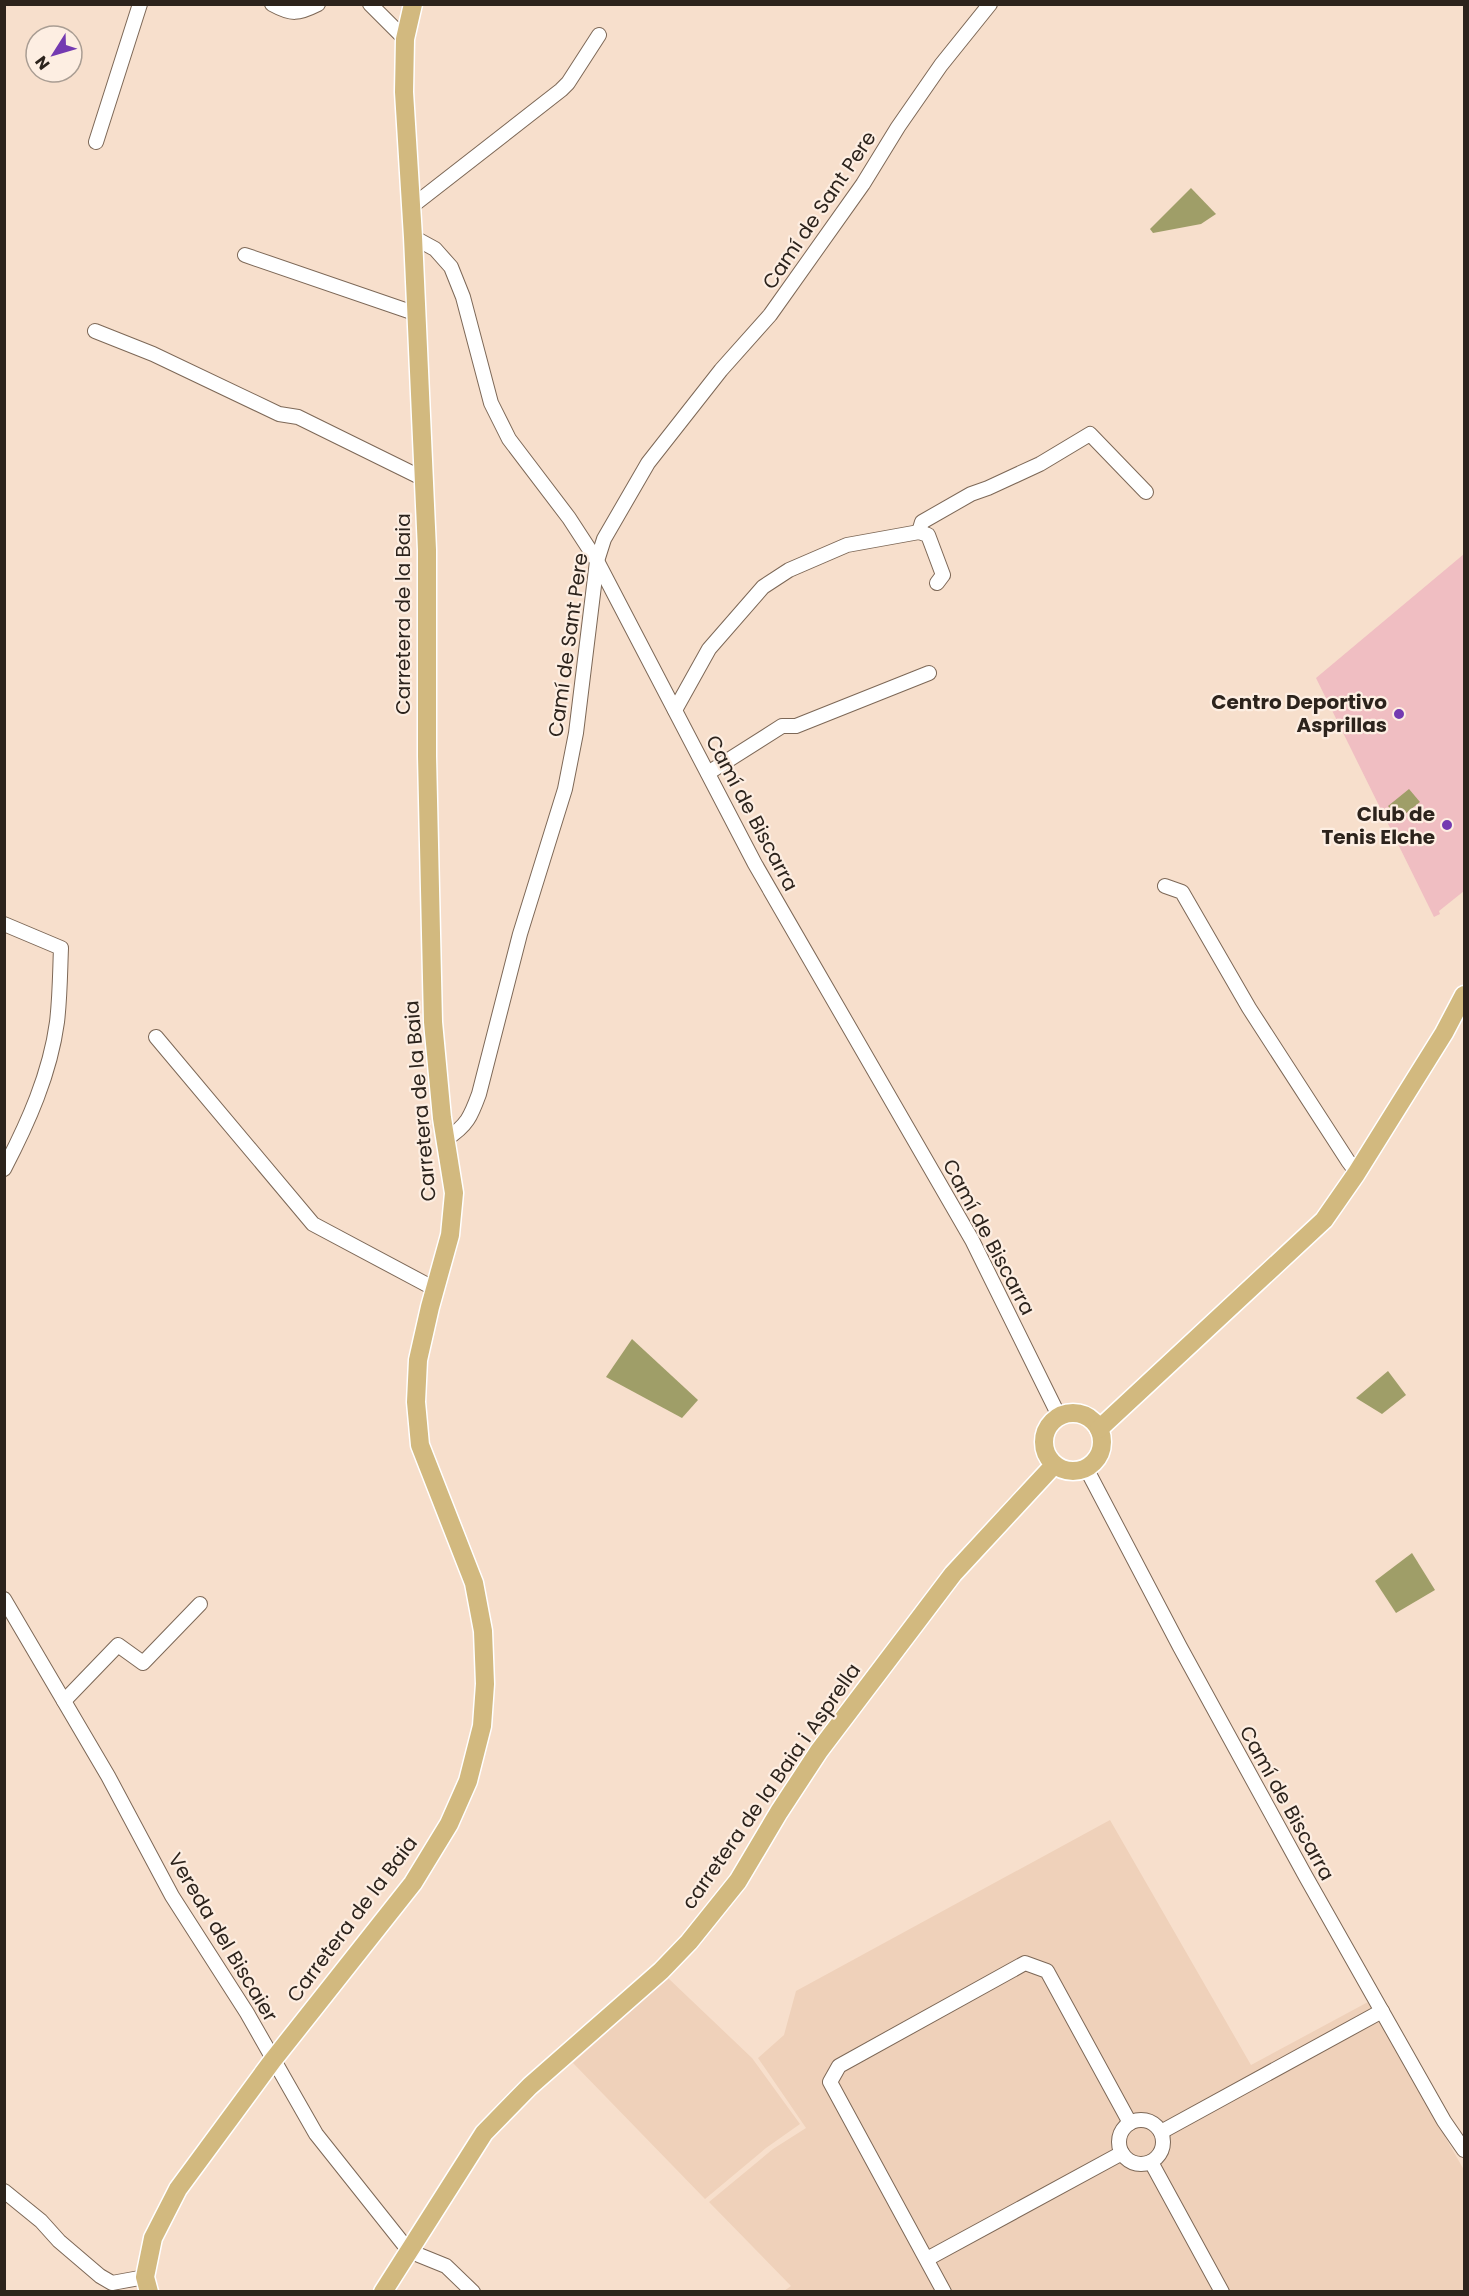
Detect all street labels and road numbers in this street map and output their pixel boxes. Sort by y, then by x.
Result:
street label: Camí de Sant Pere [755,125,883,295]
street label: Carretera de la Baia [389,513,417,715]
street label: Camí de Sant Pere [541,551,595,739]
street label: Camí de Biscarra [699,730,805,896]
street label: Carretera de la Baia [397,999,443,1203]
street label: Camí de Biscarra [936,1154,1042,1320]
street label: carretera de la Baia i Asprella [675,1657,867,1915]
street label: Camí de Biscarra [1233,1721,1341,1885]
street label: Carretera de la Baia [280,1830,424,2008]
street label: Vereda del Biscaier [161,1847,285,2027]

